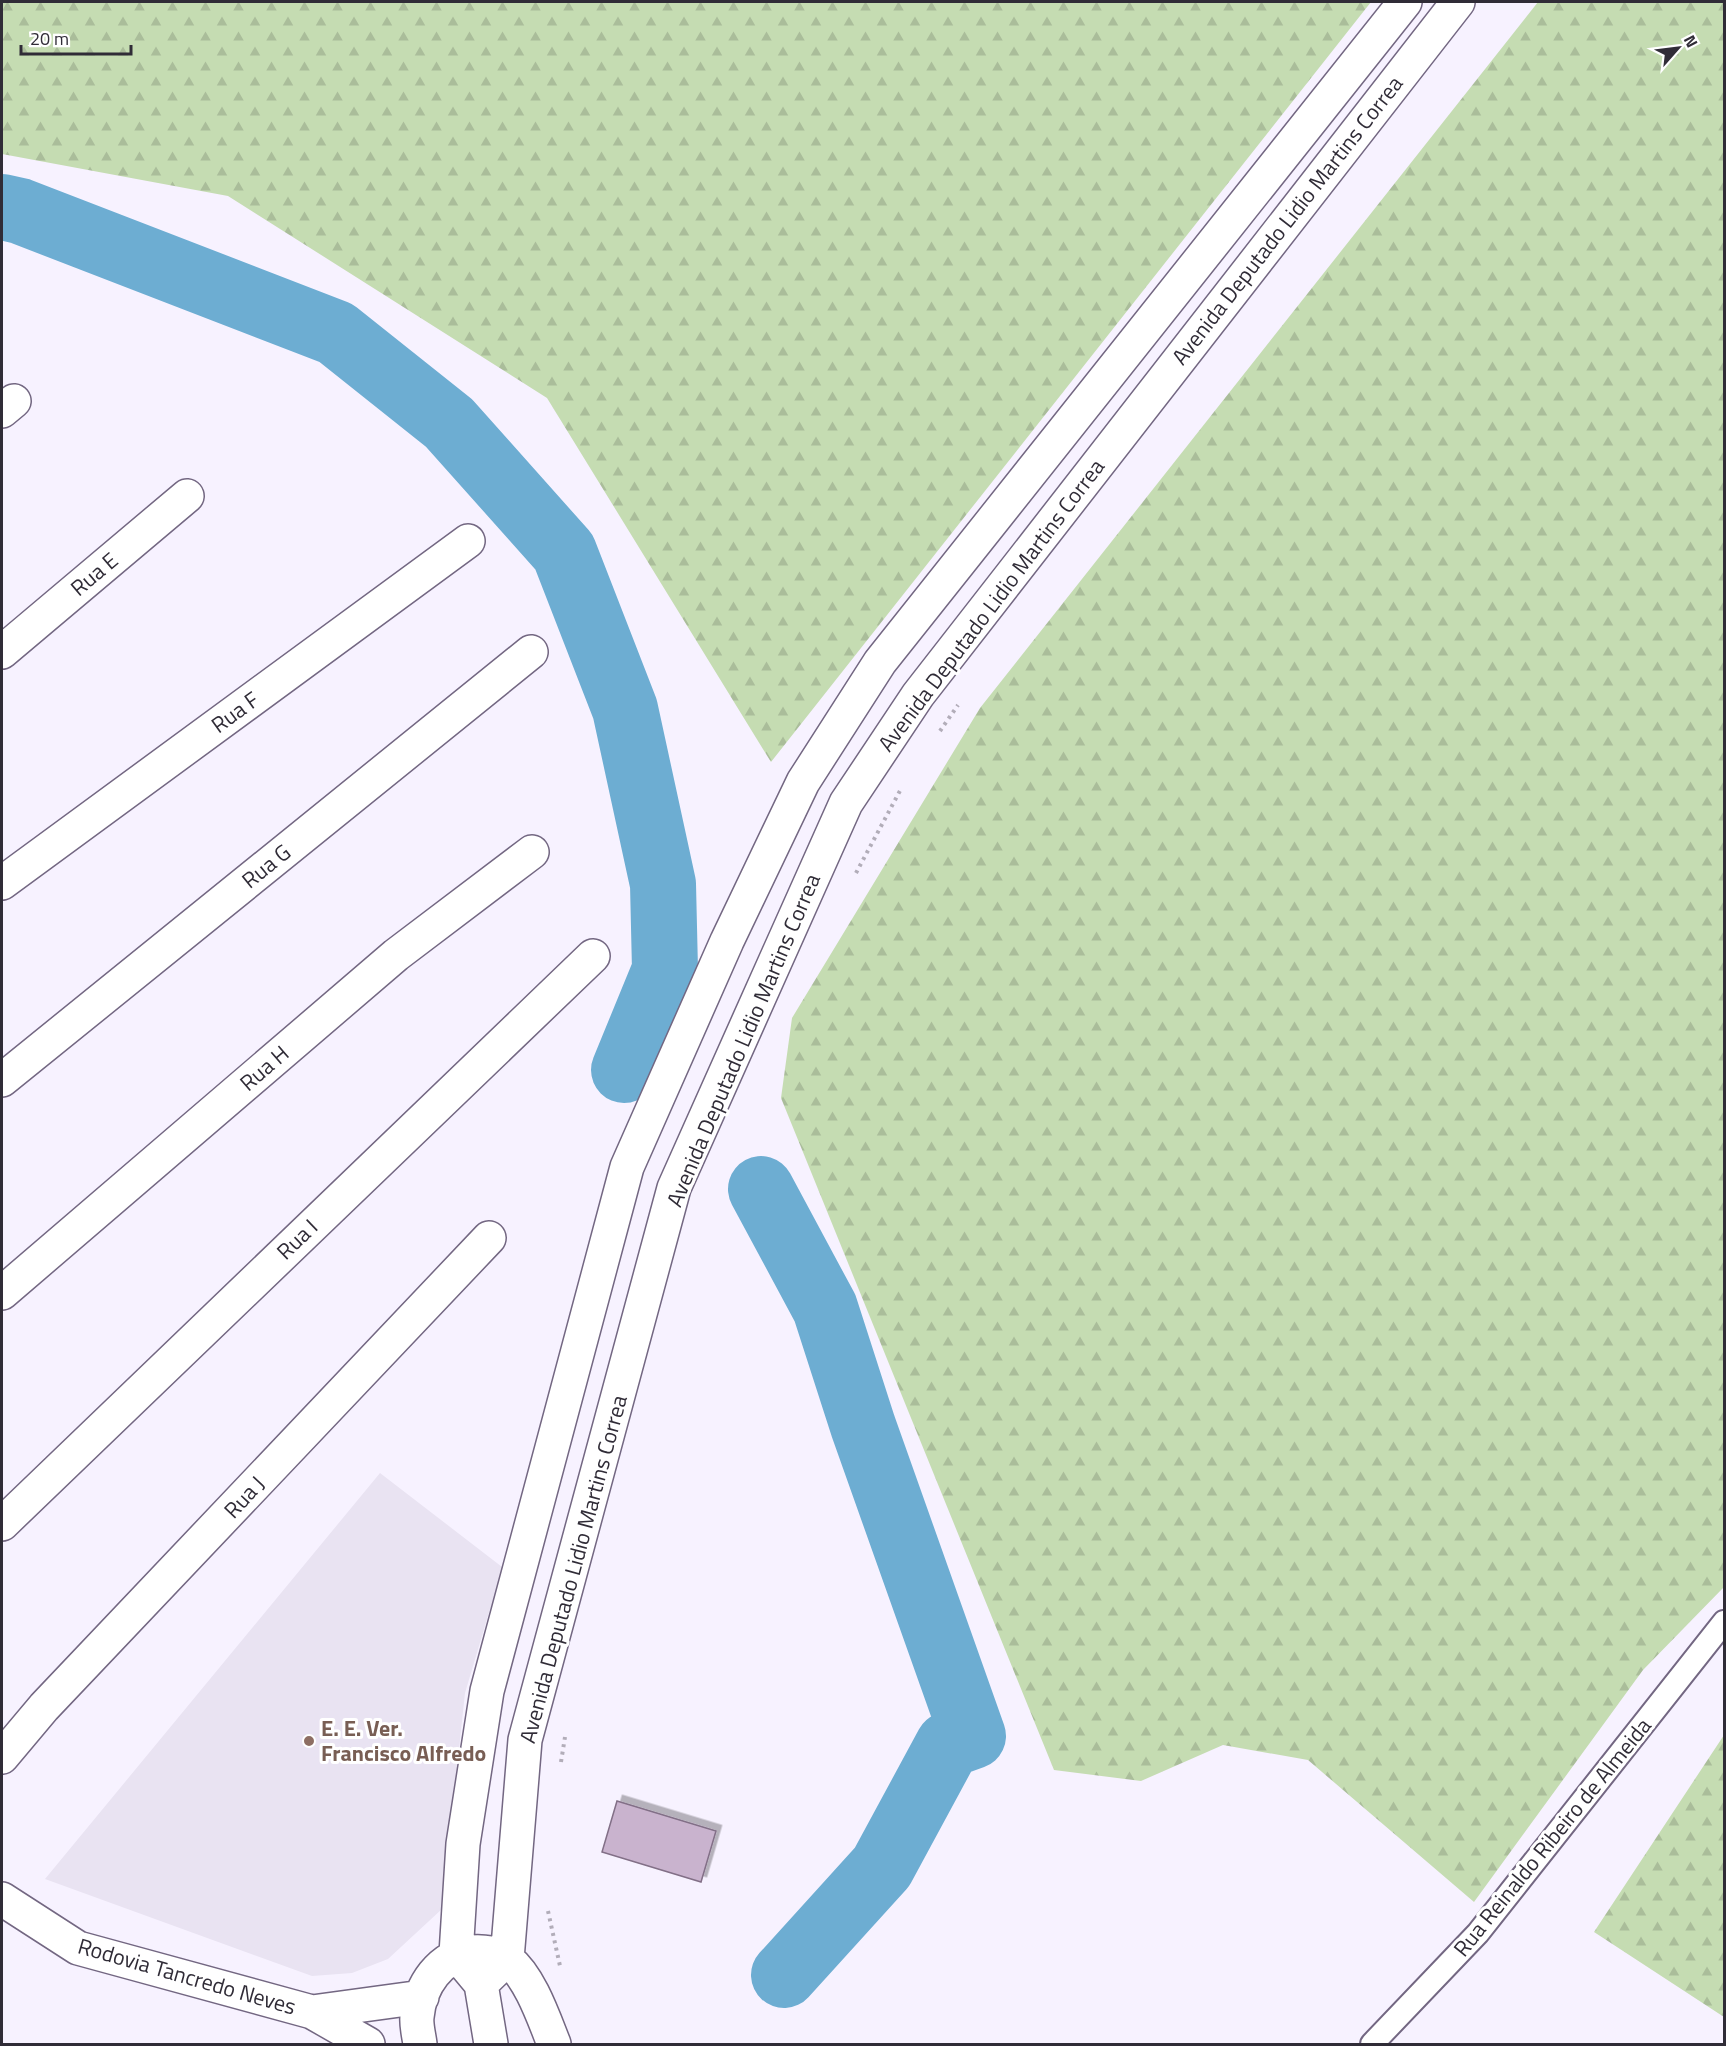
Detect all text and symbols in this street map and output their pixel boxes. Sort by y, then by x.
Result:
scale bar [21,18,130,56]
north arrow [1648,18,1708,78]
text: 20 m [30,25,69,52]
text: N [1678,30,1704,51]
street label: Avenida Deputado Lidio Martins Correa [1163,68,1411,372]
street label: Avenida Deputado Lidio Martins Correa [869,451,1113,759]
street label: Rua E [63,544,125,604]
street label: Rua F [204,683,266,741]
street label: Rua G [234,836,298,896]
street label: Avenida Deputado Lidio Martins Correa [657,868,829,1212]
street label: Rua H [232,1037,296,1099]
street label: Rua I [268,1211,326,1267]
street label: Avenida Deputado Lidio Martins Correa [510,1391,636,1747]
street label: Rua J [215,1468,273,1526]
street label: Rua Reinaldo Ribeiro de Almeida [1445,1710,1659,1964]
place label: E. E. Ver. Francisco Alfredo [321,1711,486,1770]
marker: E. E. Ver. Francisco Alfredo [302,1734,316,1748]
street label: Rodovia Tancredo Neves [74,1929,300,2023]

